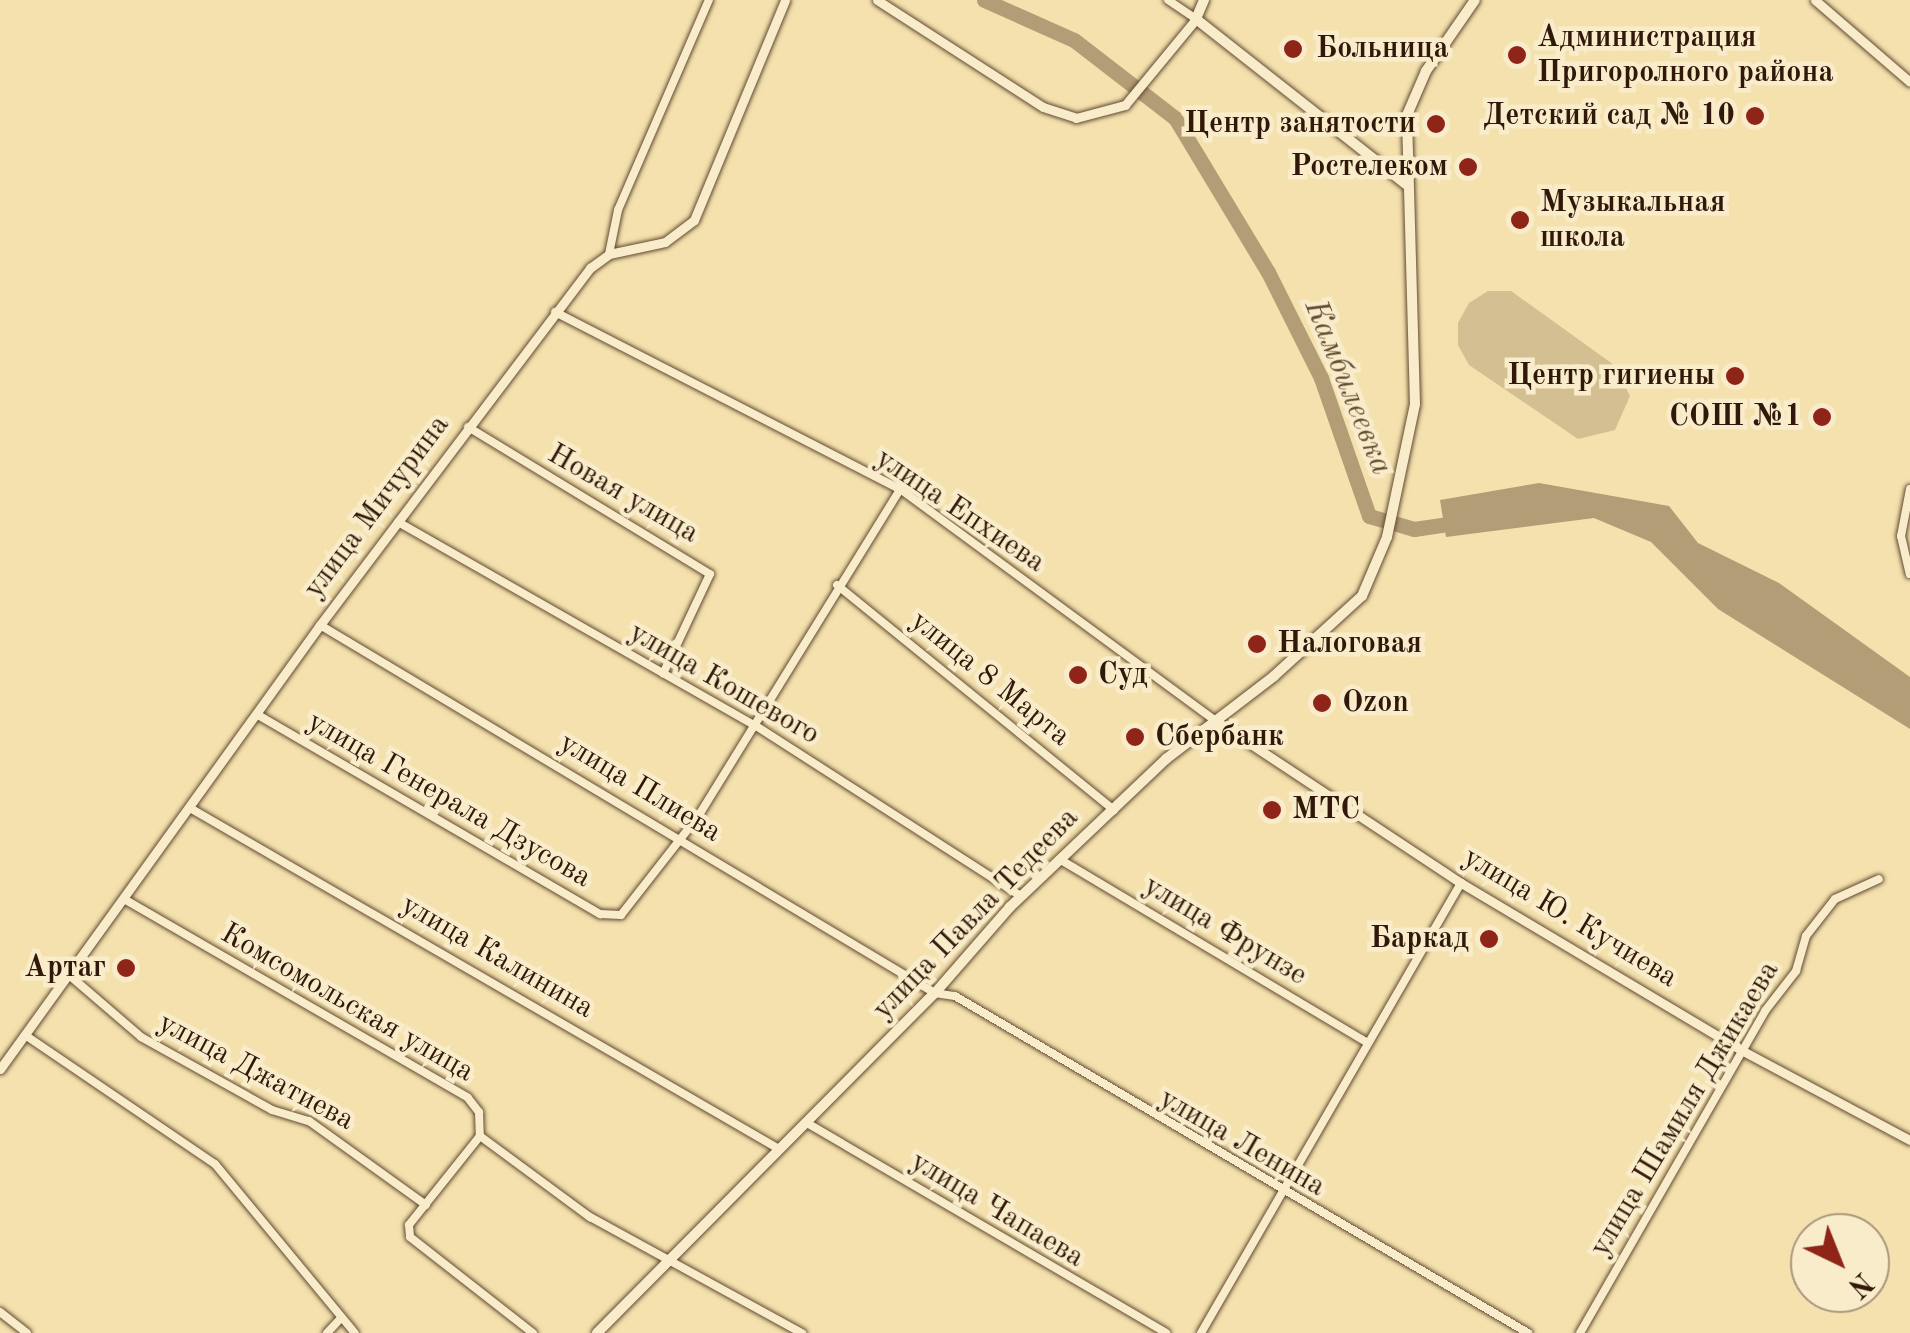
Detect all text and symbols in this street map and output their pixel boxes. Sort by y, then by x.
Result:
place label: Администрация Пригоролного района [1537,20,1834,90]
place label: Больница [1316,31,1449,67]
marker: Больница [1280,36,1306,62]
marker: Администрация Пригоролного района [1506,44,1528,66]
place label: Детский сад № 10 [1483,98,1735,134]
marker: Детский сад № 10 [1744,105,1766,127]
place label: Центр занятости [1184,106,1416,142]
marker: Центр занятости [1425,113,1447,135]
place label: Ростелеком [1290,149,1448,185]
marker: Ростелеком [1457,156,1479,178]
place label: Музыкальная школа [1540,185,1725,256]
marker: Музыкальная школа [1509,209,1531,231]
water label: Камбилеевка [1294,295,1400,481]
place label: Центр гигиены [1507,358,1715,394]
marker: Центр гигиены [1724,365,1746,387]
place label: СОШ №1 [1669,399,1802,435]
marker: СОШ №1 [1811,406,1833,428]
street label: улица Мичурина [296,408,458,606]
street label: Новая улица [541,436,705,552]
street label: улица Епхиева [868,441,1052,581]
street label: улица 8 Марта [903,604,1077,754]
street label: улица Кошевого [622,615,826,753]
place label: Налоговая [1277,626,1422,662]
marker: Налоговая [1246,633,1268,655]
place label: Суд [1098,657,1148,693]
marker: Суд [1067,664,1089,686]
place label: Ozon [1342,685,1409,721]
marker: Ozon [1311,692,1333,714]
street label: улица Генерала Дзусова [301,704,597,896]
place label: Сбербанк [1155,719,1284,755]
street label: улица Плиева [552,725,728,851]
marker: Сбербанк [1124,726,1146,748]
place label: МТС [1292,792,1360,828]
marker: МТС [1261,799,1283,821]
street label: улица Павла Тедеева [865,800,1087,1028]
street label: улица Ю. Кучиева [1456,840,1684,996]
street label: улица Фрунзе [1137,868,1313,994]
street label: улица Калинина [394,887,600,1027]
street label: Комсомольская улица [214,916,480,1090]
place label: Баркад [1370,921,1469,957]
marker: Баркад [1478,928,1500,950]
place label: Артаг [24,950,106,986]
street label: улица Шамиля Джикаева [1582,955,1788,1263]
marker: Артаг [115,957,137,979]
street label: улица Джатиева [152,1005,360,1139]
street label: улица Ленина [1152,1081,1332,1205]
street label: улица Чапаева [904,1144,1090,1276]
north arrow [1790,1213,1890,1313]
text: N [1842,1266,1876,1301]

